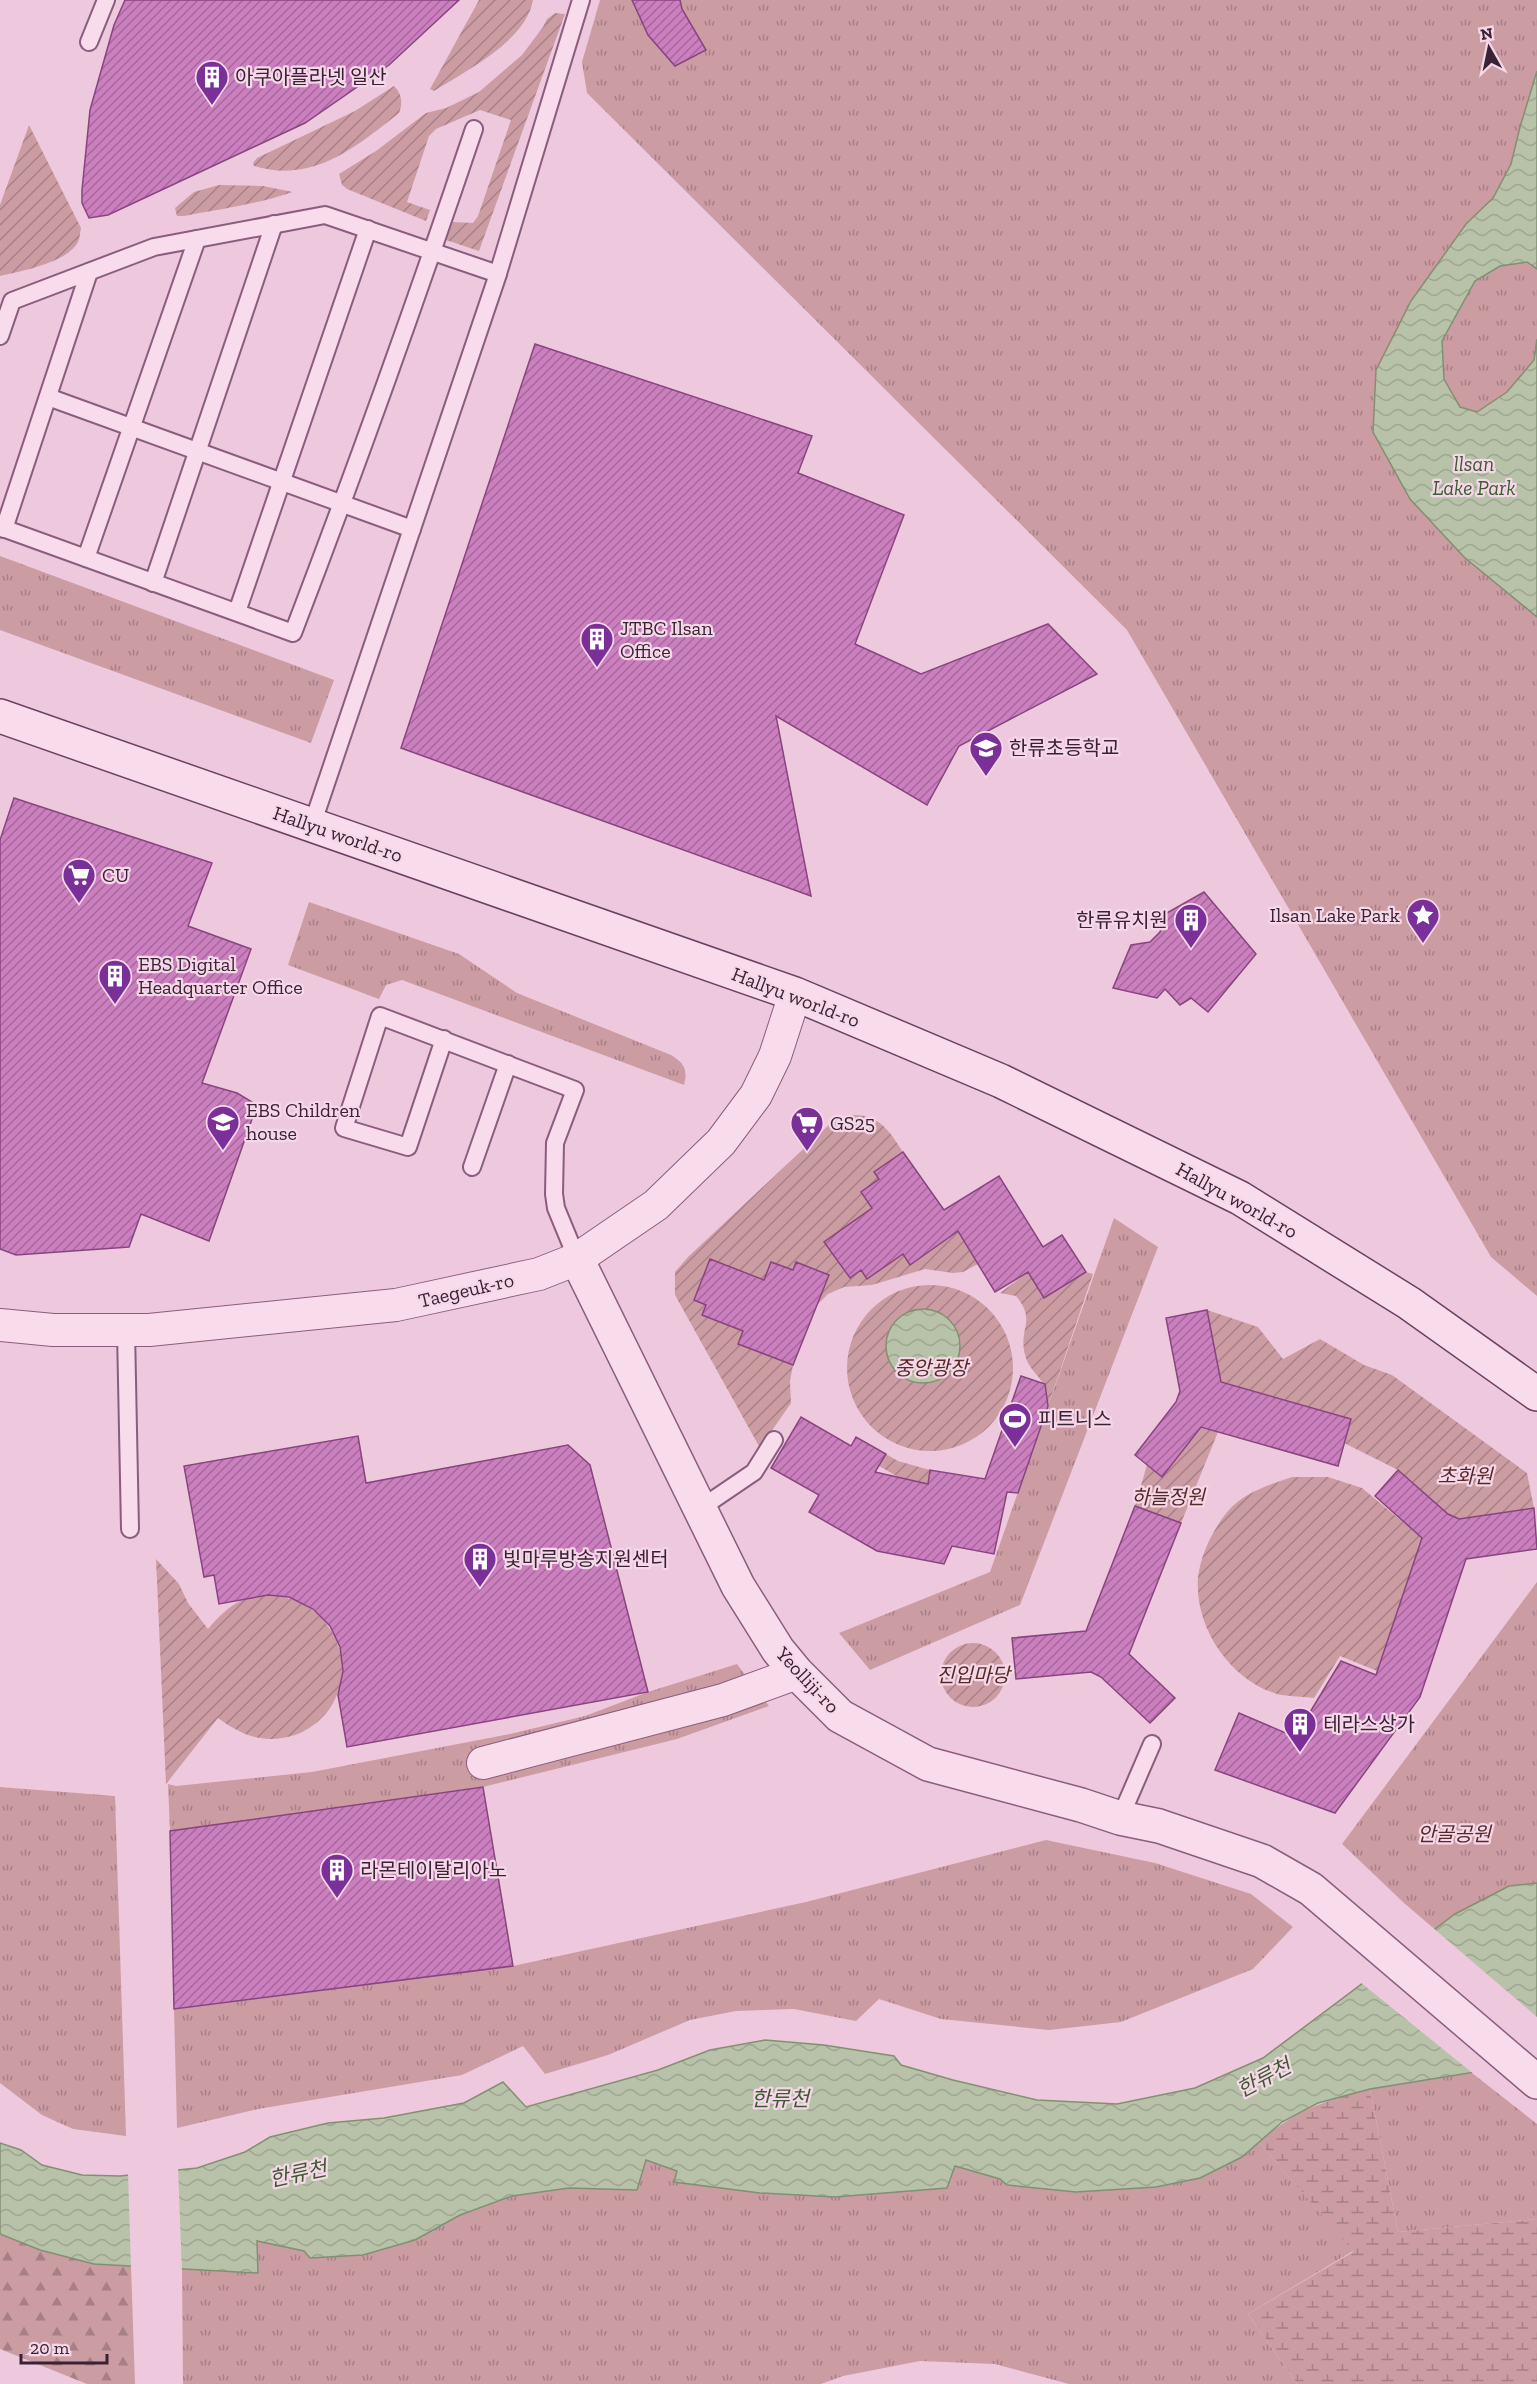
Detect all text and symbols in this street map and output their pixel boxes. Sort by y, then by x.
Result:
north arrow [1459,18,1519,78]
text: N [1479,23,1494,44]
building icon: 아쿠아플라넷 일산 [194,59,230,106]
place label: 아쿠아플라넷 일산 [235,65,387,89]
water label: llsan Lake Park [1432,451,1516,500]
place label: JTBC Ilsan Office [620,616,713,663]
building icon: JTBC Ilsan Office [579,621,615,668]
school or university icon: 한류초등학교 [968,730,1004,777]
place label: 한류초등학교 [1009,736,1119,760]
street label: Hallyu world-ro [270,801,406,867]
supermarket icon: CU [61,857,97,904]
place label: CU [102,863,129,887]
place icon: Ilsan Lake Park [1405,897,1441,944]
building icon: 한류유치원 [1173,902,1209,949]
place label: Ilsan Lake Park [1270,903,1401,927]
place label: 한류유치원 [1076,908,1168,932]
place label: EBS Digital Headquarter Office [138,952,303,999]
building icon: EBS Digital Headquarter Office [97,958,133,1005]
street label: Hallyu world-ro [729,962,863,1032]
place label: EBS Children house [246,1098,361,1145]
school or university icon: EBS Children house [205,1104,241,1151]
supermarket icon: GS25 [789,1105,825,1152]
place label: GS25 [830,1111,875,1135]
street label: Hallyu world-ro [1172,1157,1302,1243]
street label: Taegeuk-ro [416,1267,516,1313]
park label: 중앙광장 [894,1356,970,1380]
sports icon: 피트니스 [997,1401,1033,1448]
place label: 피트니스 [1038,1407,1112,1431]
park label: 초화원 [1437,1464,1494,1488]
park label: 하늘정원 [1131,1485,1206,1509]
building icon: 빛마루방송지원센터 [462,1541,498,1588]
place label: 빛마루방송지원센터 [503,1547,669,1571]
street label: Yeolliji-ro [771,1641,845,1718]
park label: 진입마당 [936,1663,1012,1687]
building icon: 테라스상가 [1282,1706,1318,1753]
place label: 테라스상가 [1323,1712,1415,1736]
park label: 안골공원 [1417,1822,1492,1846]
building icon: 라몬테이탈리아노 [319,1852,355,1899]
place label: 라몬테이탈리아노 [360,1858,507,1882]
water label: 한류천 [1232,2052,1298,2102]
water label: 한류천 [751,2086,812,2111]
water label: 한류천 [267,2155,331,2192]
scale bar [21,2327,106,2365]
text: 20 m [30,2337,70,2359]

